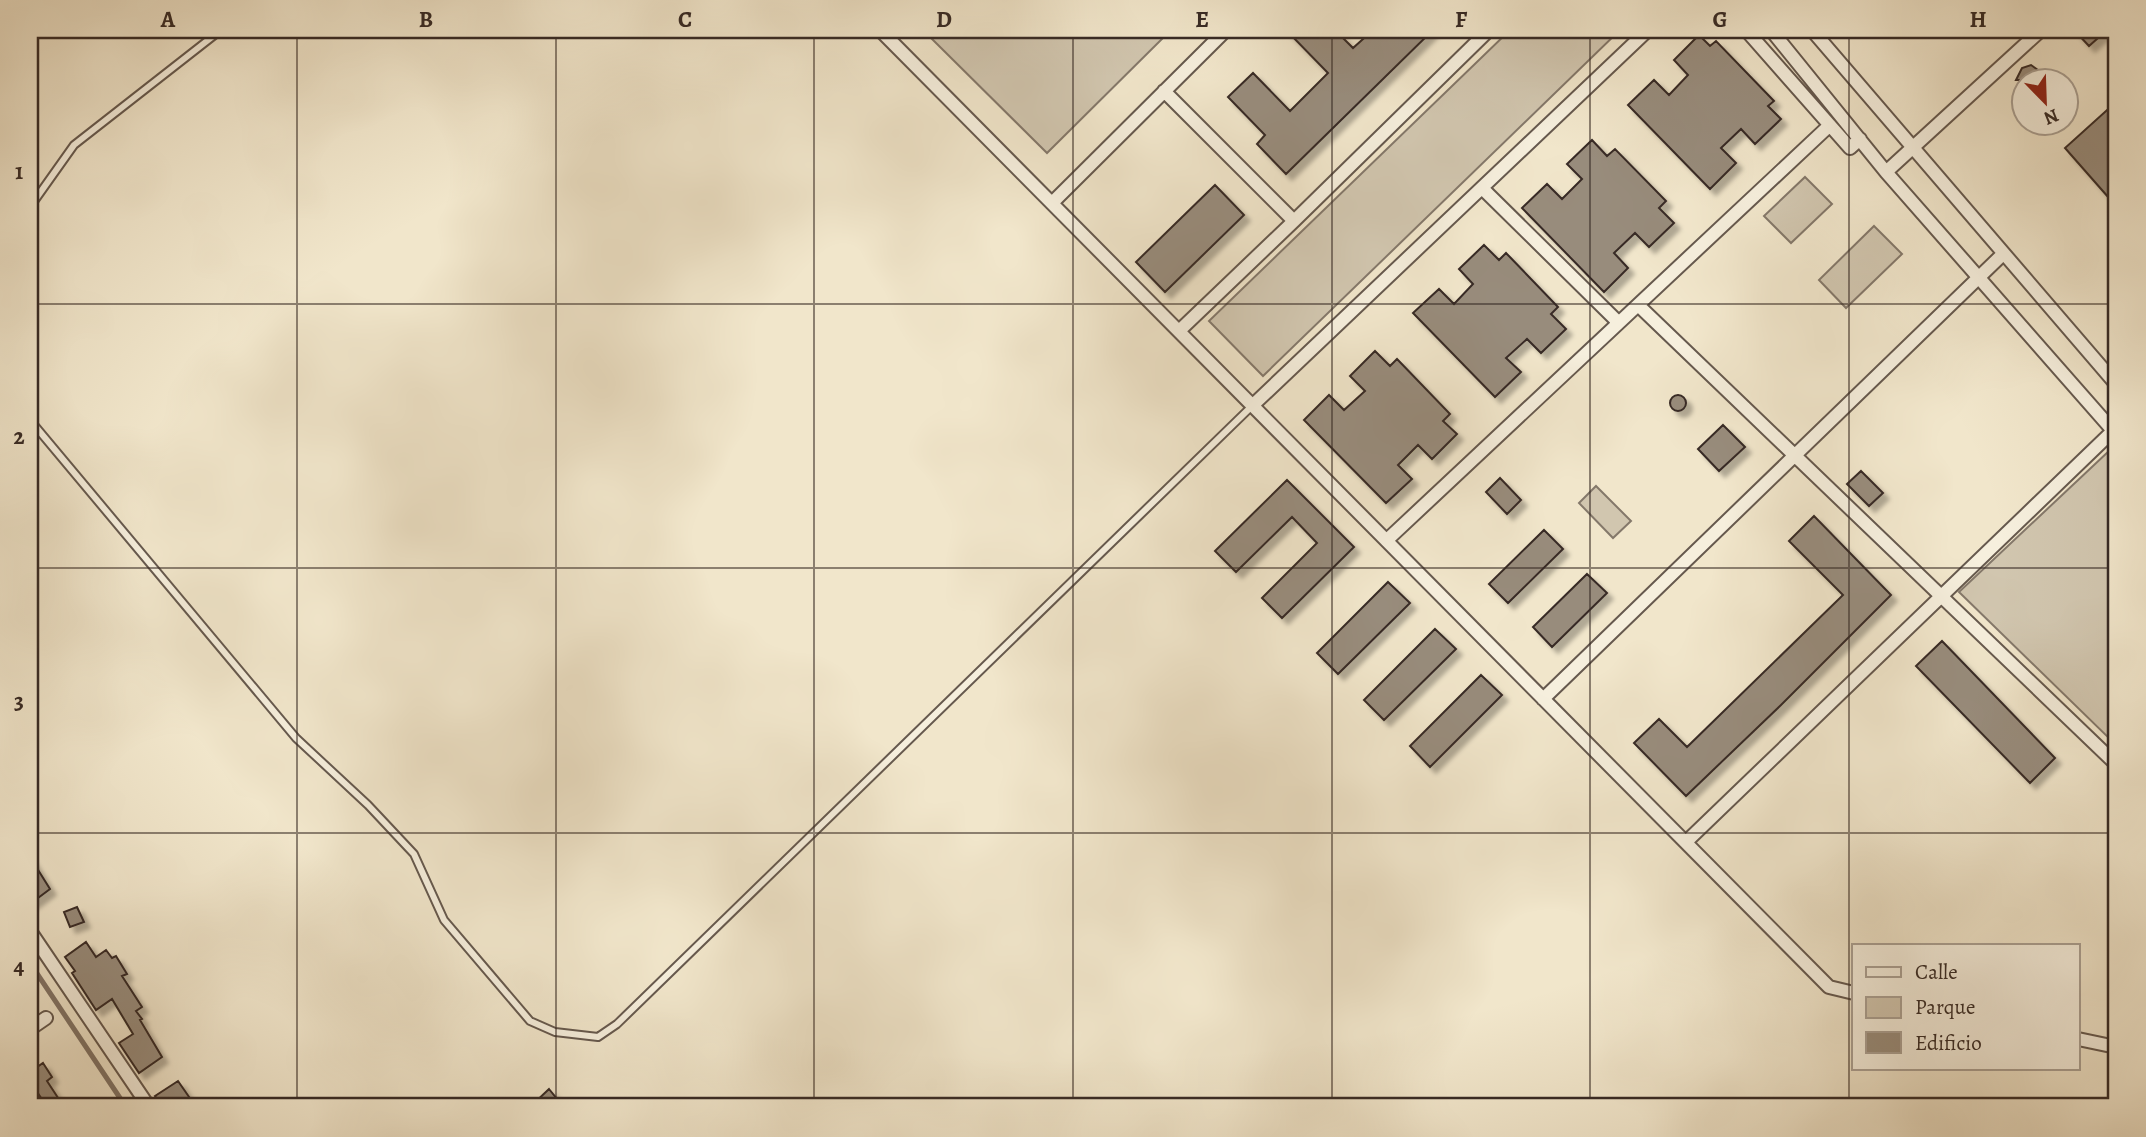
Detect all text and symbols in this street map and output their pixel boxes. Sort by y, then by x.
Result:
text: A [160,4,176,35]
text: B [419,4,433,35]
text: C [678,4,692,35]
text: D [936,4,952,35]
text: E [1195,4,1209,35]
text: F [1455,4,1468,35]
text: G [1712,4,1728,35]
text: H [1969,4,1987,35]
north arrow [2010,66,2080,136]
text: N [2040,102,2063,131]
text: 1 [15,156,23,187]
text: 2 [13,421,25,452]
text: 3 [14,686,24,717]
legend [1852,944,2080,1070]
text: 4 [14,951,25,982]
text: Calle [1915,958,1958,986]
text: Parque [1915,993,1975,1021]
text: Edificio [1915,1029,1982,1057]

